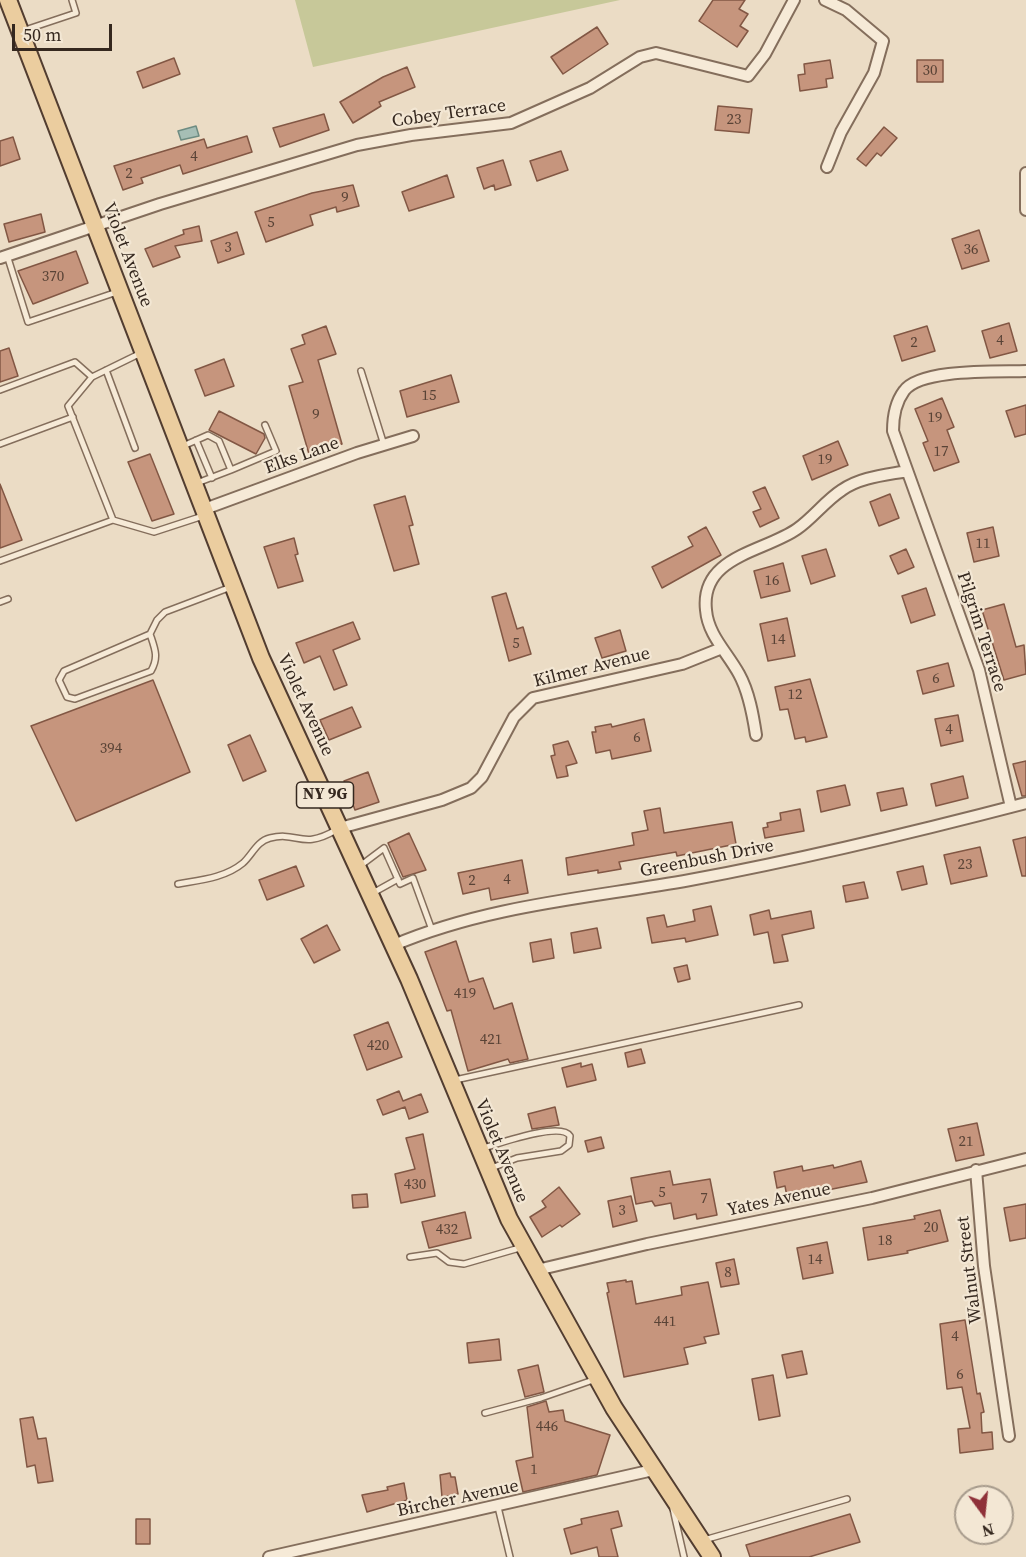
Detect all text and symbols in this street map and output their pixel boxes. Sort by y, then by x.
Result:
scale bar [15,12,116,50]
text: 50 m [23,22,61,47]
house number: 30 [923,62,937,80]
street label: Cobey Terrace [391,95,507,133]
house number: 23 [727,111,741,129]
house number: 4 [190,148,198,166]
house number: 2 [125,165,133,183]
house number: 9 [341,189,349,207]
street label: Violet Avenue [97,200,157,310]
house number: 5 [267,214,275,232]
house number: 3 [224,239,232,257]
house number: 36 [964,241,978,259]
house number: 370 [42,268,64,286]
house number: 4 [996,332,1004,350]
house number: 2 [910,334,918,352]
house number: 15 [422,387,436,405]
house number: 9 [312,406,320,424]
house number: 19 [928,409,942,427]
street label: Elks Lane [262,433,342,479]
house number: 17 [934,443,948,461]
house number: 19 [818,451,832,469]
house number: 11 [976,535,990,553]
street label: Pilgrim Terrace [951,569,1011,695]
house number: 16 [765,572,779,590]
house number: 14 [771,631,785,649]
house number: 5 [512,635,520,653]
street label: Kilmer Avenue [532,643,652,693]
street label: Violet Avenue [272,650,338,760]
house number: 6 [932,670,940,688]
house number: 12 [788,686,802,704]
house number: 4 [945,721,953,739]
house number: 6 [633,729,641,747]
house number: 394 [100,740,122,758]
road number: NY 9G [296,782,354,808]
street label: Greenbush Drive [638,835,776,883]
house number: 23 [958,856,972,874]
house number: 4 [503,871,511,889]
house number: 2 [468,872,476,890]
house number: 419 [454,985,476,1003]
house number: 421 [480,1031,502,1049]
house number: 420 [367,1037,389,1055]
street label: Violet Avenue [470,1096,532,1206]
house number: 21 [959,1133,973,1151]
house number: 430 [404,1176,426,1194]
street label: Yates Avenue [725,1178,833,1222]
house number: 5 [658,1184,666,1202]
house number: 7 [700,1190,708,1208]
house number: 3 [618,1202,626,1220]
street label: Walnut Street [953,1215,987,1325]
house number: 20 [924,1219,938,1237]
house number: 432 [436,1221,458,1239]
house number: 18 [878,1232,892,1250]
house number: 14 [808,1251,822,1269]
house number: 8 [724,1264,732,1282]
house number: 441 [654,1313,676,1331]
house number: 4 [951,1328,959,1346]
house number: 6 [956,1366,964,1384]
house number: 446 [536,1418,558,1436]
house number: 1 [530,1461,538,1479]
street label: Bircher Avenue [395,1476,521,1522]
north arrow [954,1485,1014,1545]
text: N [980,1518,997,1543]

